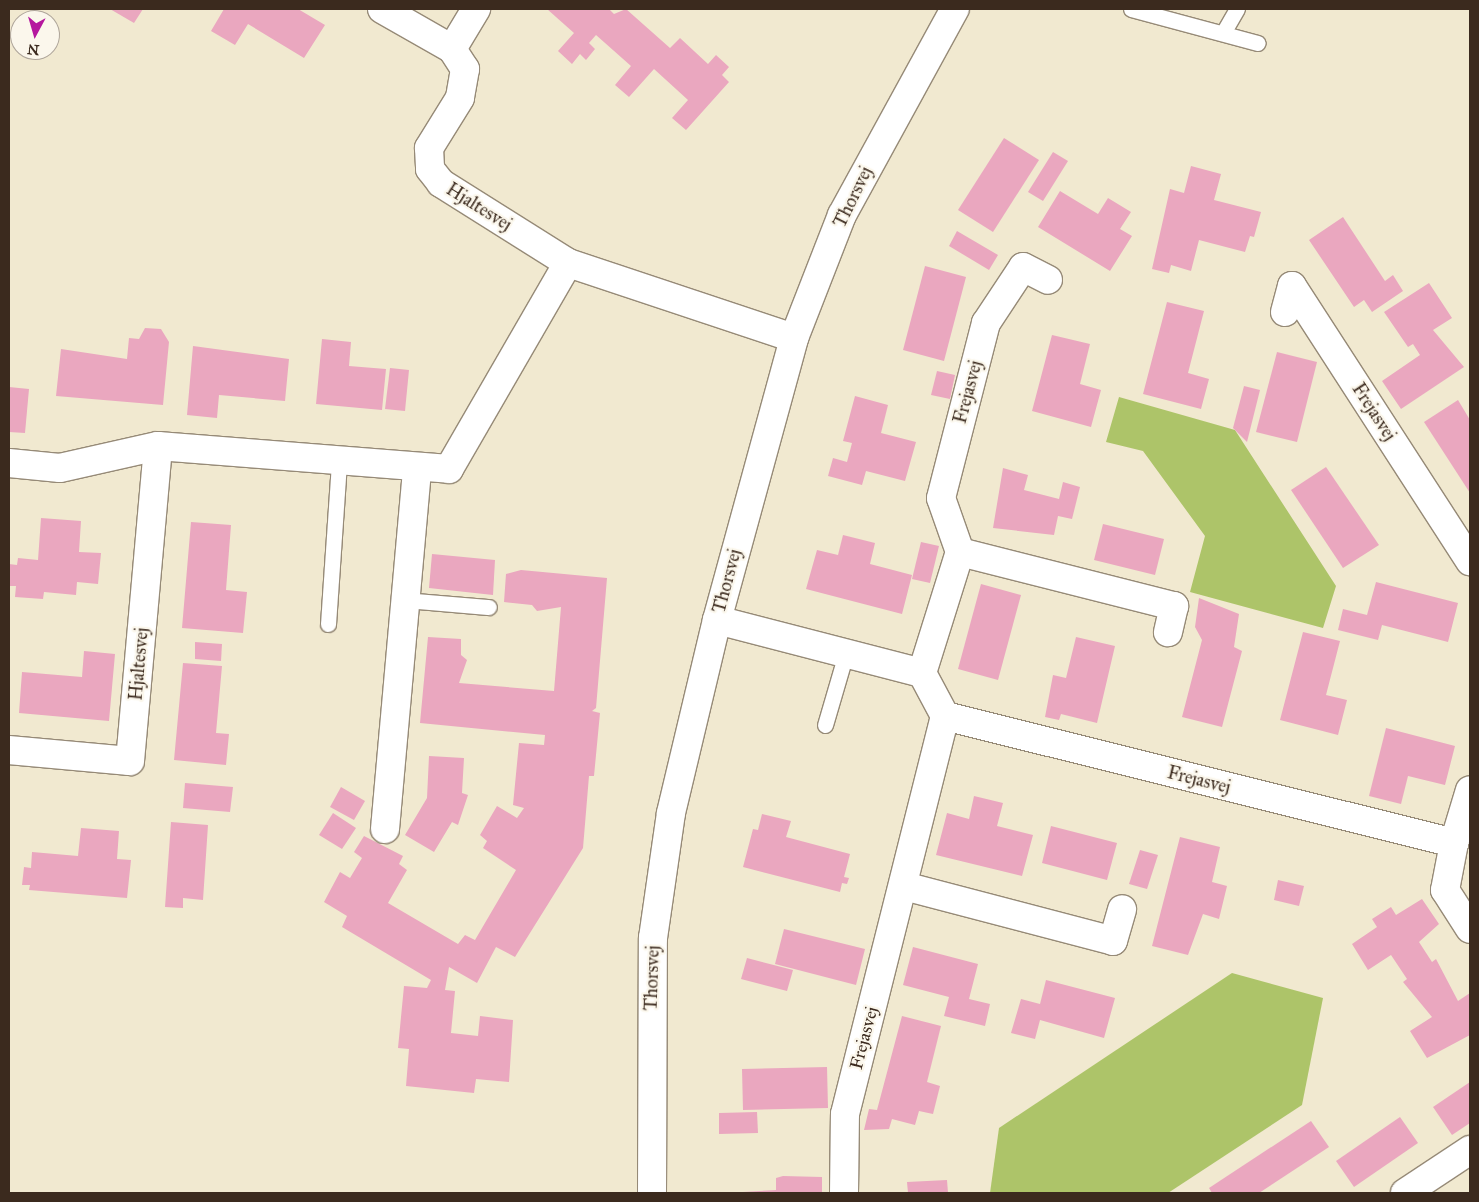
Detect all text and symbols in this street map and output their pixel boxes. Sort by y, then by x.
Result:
north arrow [10,10,60,60]
text: N [27,40,40,58]
street label: Thorsvej [829,163,877,231]
street label: Hjaltesvej [442,178,516,236]
street label: Frejasvej [949,358,987,426]
street label: Frejasvej [1347,379,1401,445]
street label: Thorsvej [708,547,746,615]
street label: Hjaltesvej [125,627,153,701]
street label: Frejasvej [1165,762,1233,798]
street label: Thorsvej [640,945,664,1011]
street label: Frejasvej [845,1004,883,1072]

